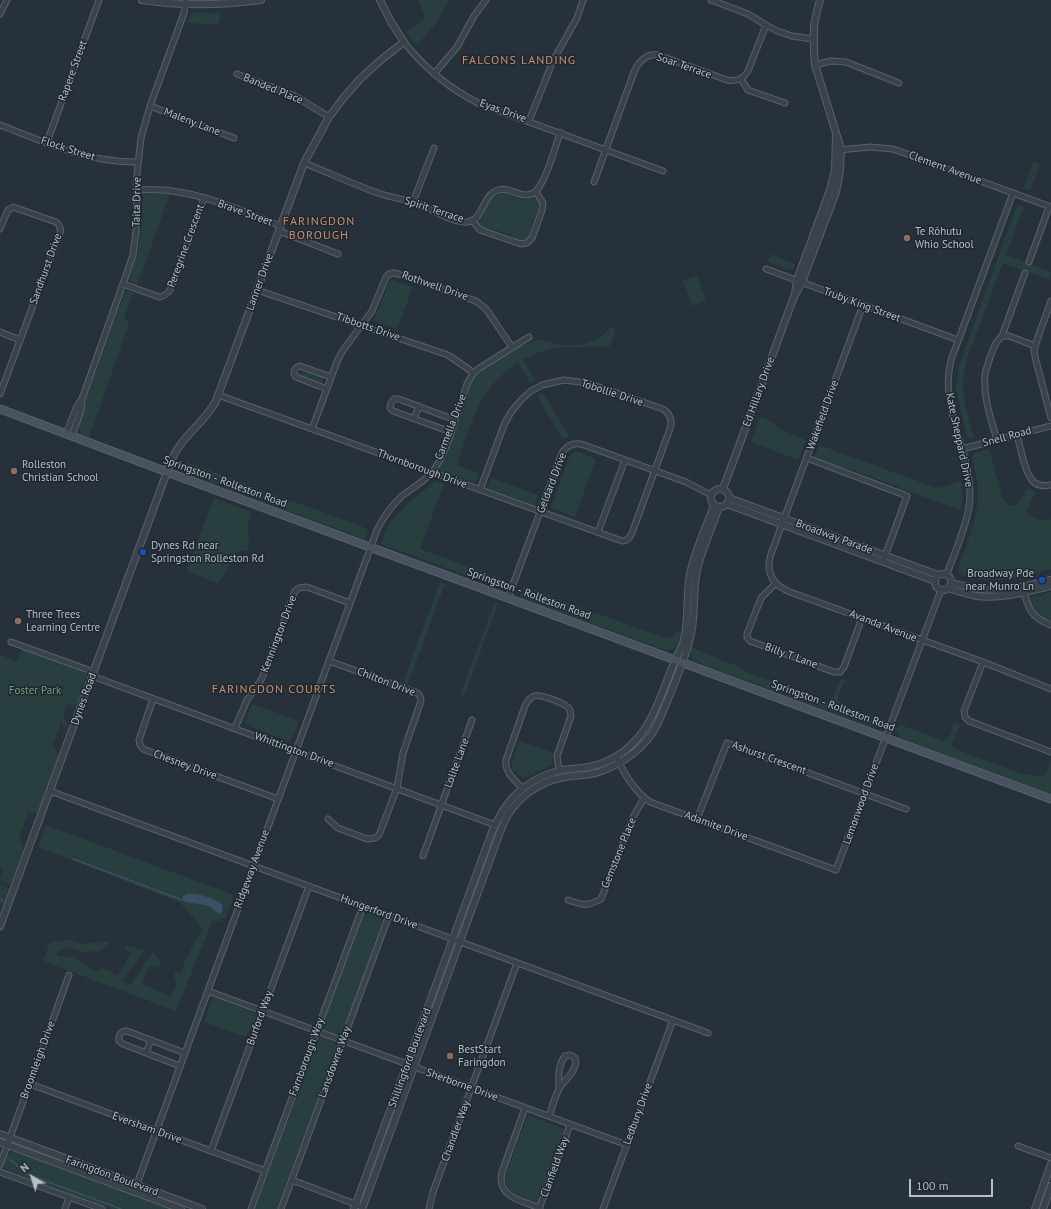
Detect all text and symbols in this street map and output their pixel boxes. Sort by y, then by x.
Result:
street label: Rapere Street [56,39,90,103]
street label: Soar Terrace [655,50,713,82]
district label: FALCONS LANDING [462,54,576,68]
street label: Banded Place [241,71,305,107]
street label: Eyas Drive [478,96,528,126]
street label: Maleny Lane [162,105,222,139]
street label: Flock Street [39,134,97,164]
street label: Clement Avenue [907,149,983,187]
street label: Taita Drive [130,177,144,227]
street label: Spirit Terrace [403,194,465,226]
street label: Brave Street [216,197,274,229]
street label: Peregrine Crescent [165,202,207,290]
district label: FARINGDON BOROUGH [283,215,355,243]
place label: Te Rōhutu Whio School [915,225,974,251]
street label: Sandhurst Drive [27,232,65,306]
marker: Te Rōhutu Whio School [902,233,912,243]
street label: Lanner Drive [244,252,276,312]
street label: Rothwell Drive [400,268,470,304]
street label: Truby King Street [822,285,902,325]
street label: Tibbotts Drive [334,310,402,344]
street label: Ed Hillary Drive [740,355,778,429]
street label: Tobollie Drive [579,377,645,409]
street label: Wakefield Drive [804,378,842,452]
street label: Carmella Drive [432,392,470,462]
street label: Kate Sheppard Drive [943,392,975,488]
street label: Snell Road [981,424,1033,450]
street label: Thornborough Drive [375,447,469,491]
street label: Geldard Drive [534,451,570,515]
street label: Springston - Rolleston Road [161,453,289,511]
place label: Rolleston Christian School [22,458,99,484]
marker: Rolleston Christian School [9,466,19,476]
street label: Broadway Parade [794,517,874,557]
place label: Dynes Rd near Springston Rolleston Rd [151,539,264,565]
marker: Dynes Rd near Springston Rolleston Rd [138,547,148,557]
street label: Springston - Rolleston Road [465,565,593,623]
place label: Broadway Pde near Munro Ln [966,567,1034,593]
marker: Broadway Pde near Munro Ln [1037,575,1047,585]
street label: Kennington Drive [258,593,300,675]
street label: Avanda Avenue [847,607,919,645]
place label: Three Trees Learning Centre [26,608,100,634]
marker: Three Trees Learning Centre [13,616,23,626]
street label: Billy T Lane [763,640,819,672]
street label: Chilton Drive [355,665,417,699]
street label: Dynes Road [68,671,100,727]
street label: Springston - Rolleston Road [769,677,897,735]
district label: FARINGDON COURTS [212,683,336,697]
park label: Foster Park [9,684,61,698]
street label: Whittington Drive [253,730,335,770]
street label: Lolite Lane [442,736,472,790]
street label: Ashurst Crescent [730,738,808,778]
street label: Chesney Drive [151,747,219,783]
street label: Lemonwood Drive [840,762,882,846]
street label: Adamite Drive [683,808,749,844]
street label: Gemstone Place [599,816,639,890]
street label: Ridgeway Avenue [232,828,272,910]
street label: Hungerford Drive [339,892,419,932]
street label: Burford Way [244,989,276,1047]
street label: Shillingford Boulevard [386,1006,434,1110]
street label: Farnborough Way [287,1016,327,1098]
street label: Broomleigh Drive [18,1019,58,1101]
street label: Lansdowne Way [316,1024,354,1100]
place label: BestStart Faringdon [458,1043,506,1069]
marker: BestStart Faringdon [445,1051,455,1061]
street label: Sherborne Drive [424,1066,500,1104]
street label: Ledbury Drive [621,1081,655,1147]
street label: Chandler Way [439,1098,473,1164]
street label: Eversham Drive [110,1109,184,1147]
street label: Clanfield Way [538,1135,572,1199]
street label: Faringdon Boulevard [64,1153,160,1199]
north arrow [12,1157,52,1197]
text: N [17,1160,32,1175]
scale bar [911,1171,995,1197]
text: 100 m [916,1178,949,1193]

